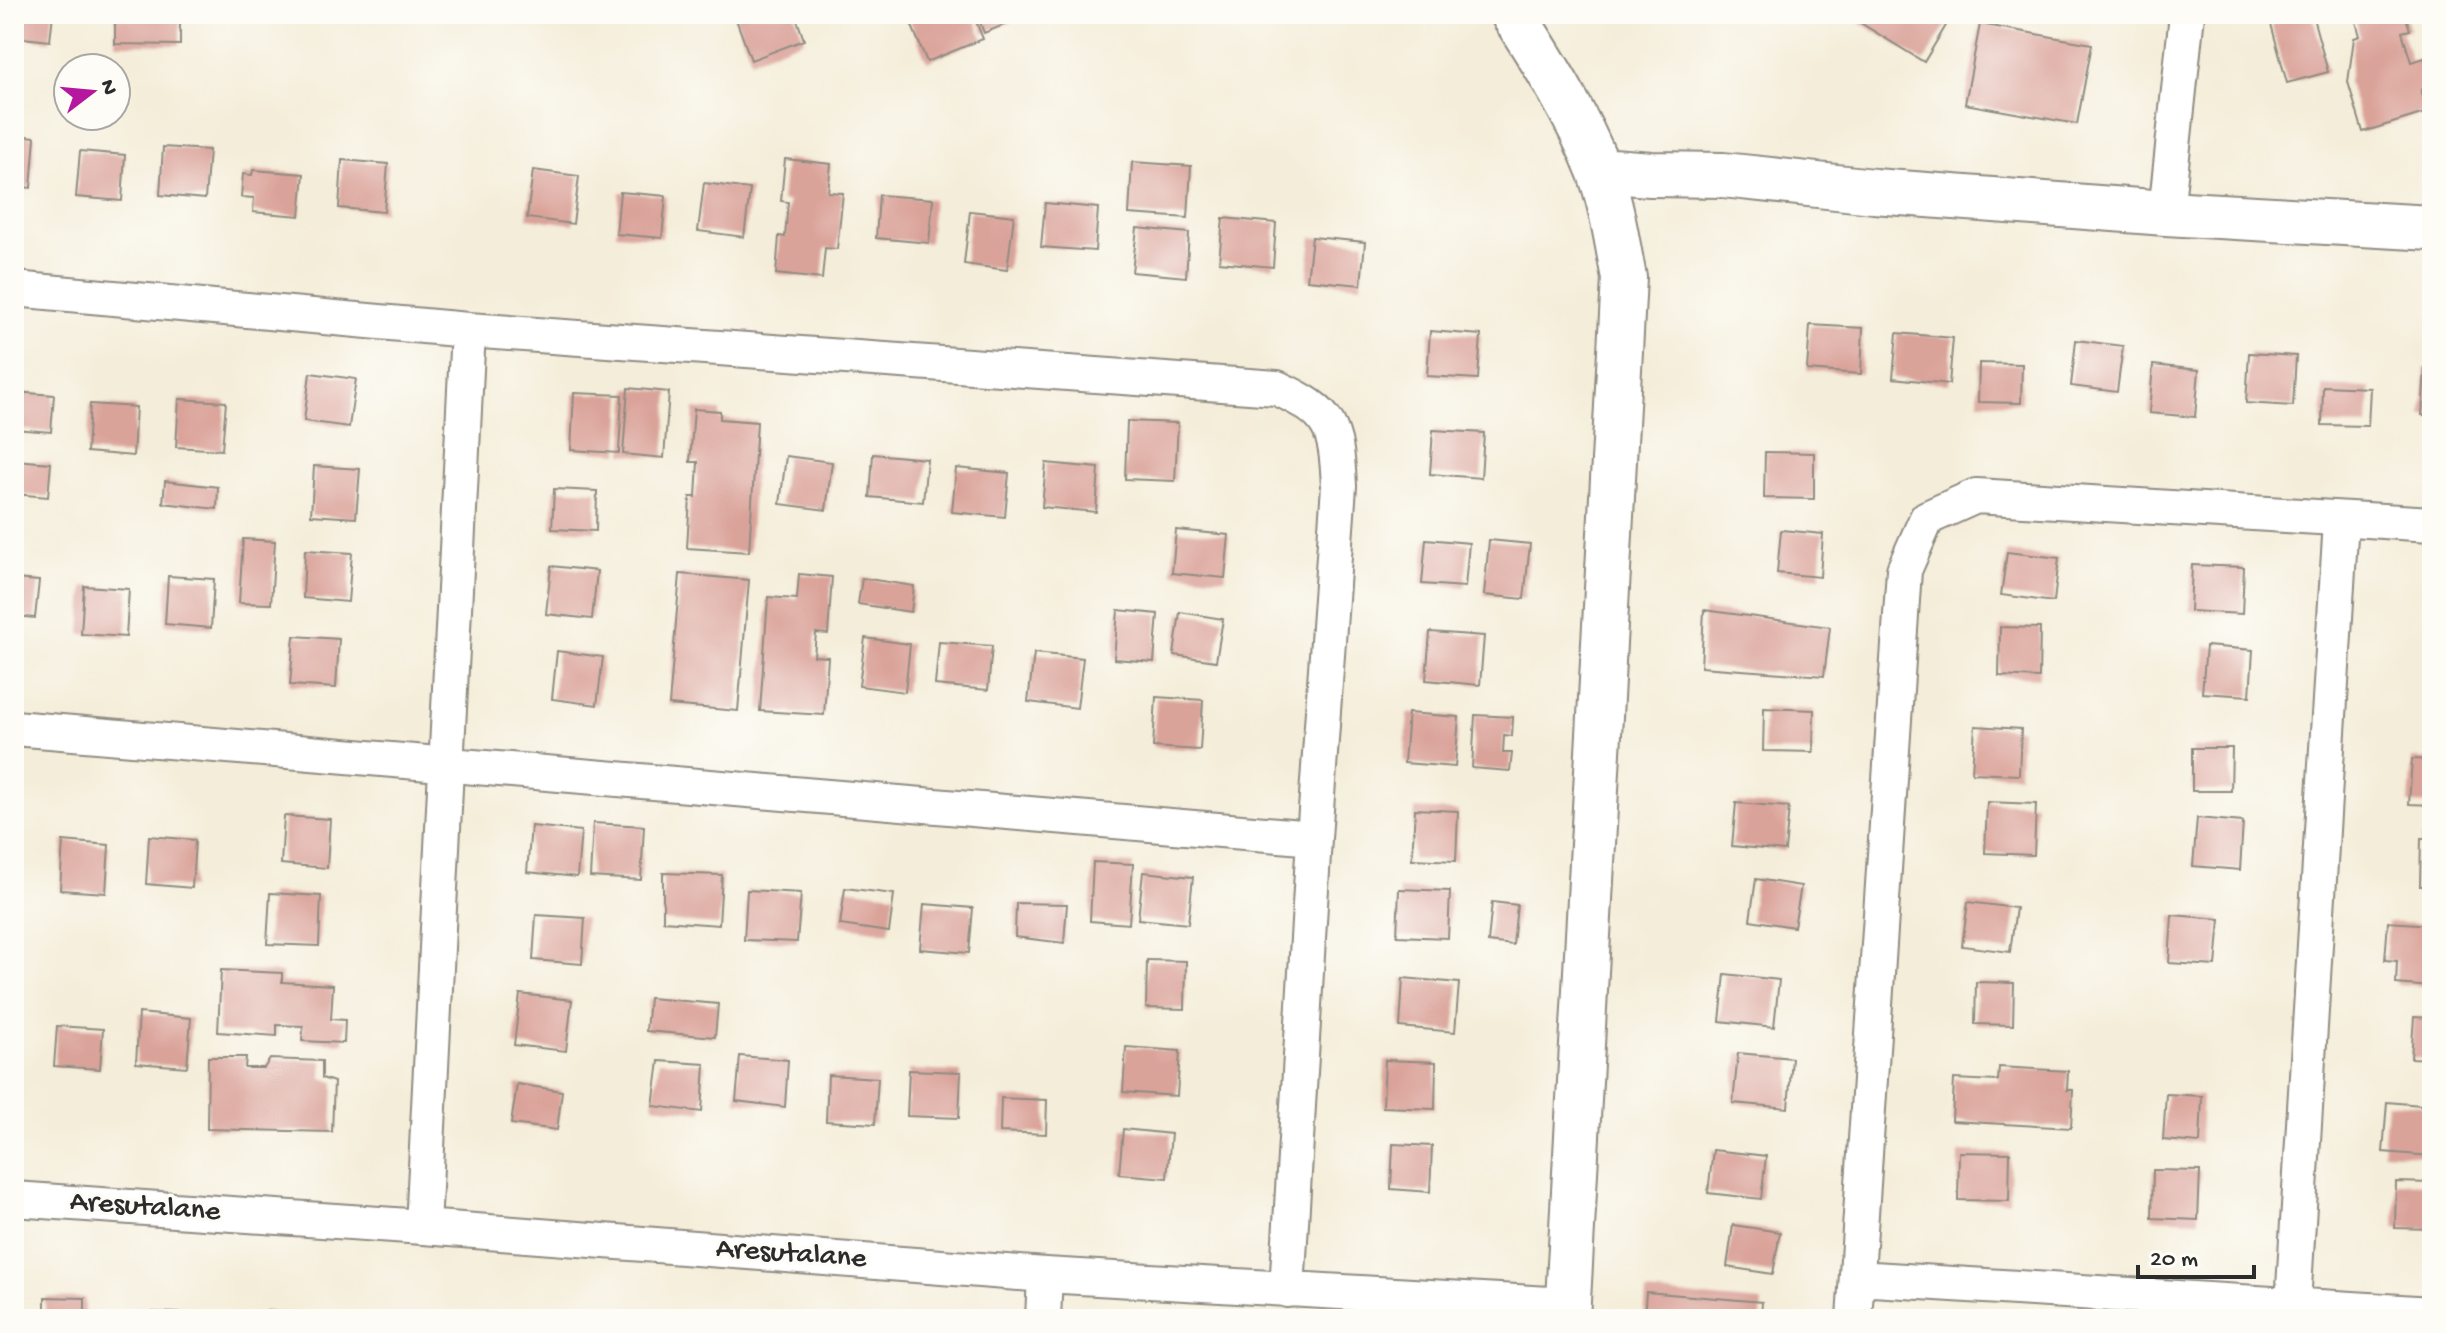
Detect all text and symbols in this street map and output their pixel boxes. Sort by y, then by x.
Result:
north arrow [52,52,132,132]
text: N [93,77,122,98]
street label: Aresutalane [69,1185,222,1231]
scale bar [2138,1229,2254,1279]
street label: Aresutalane [715,1232,868,1278]
text: 20 m [2150,1246,2198,1275]

